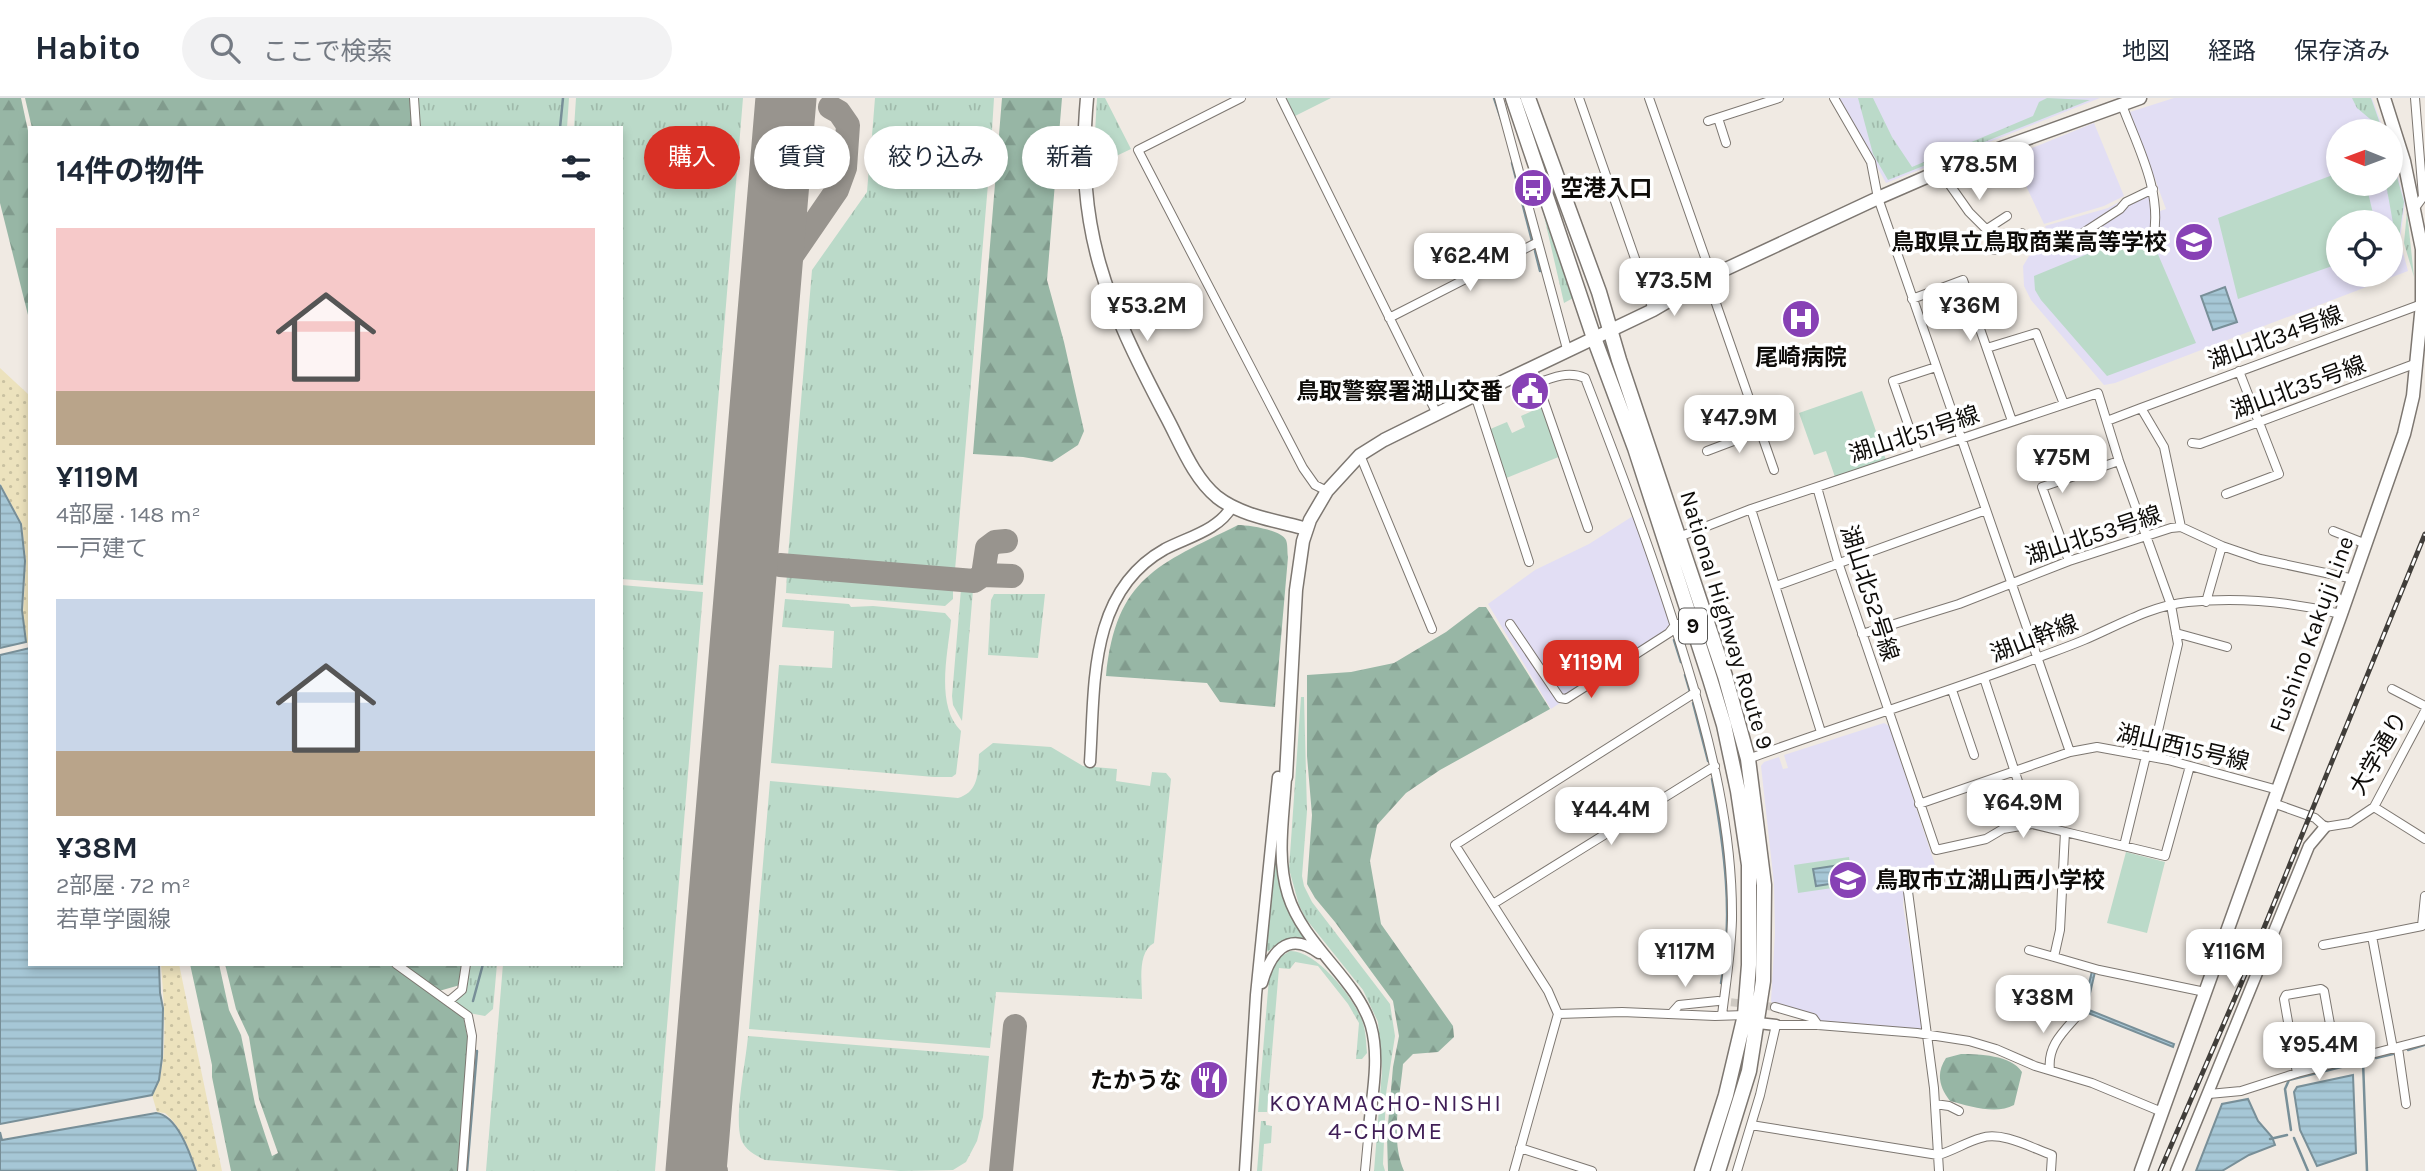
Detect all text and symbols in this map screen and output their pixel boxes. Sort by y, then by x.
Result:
search box [182,17,672,80]
text: Habito [35,29,140,67]
icon: search [206,29,244,67]
text: ここで検索 [262,36,392,67]
text: 地図 [2122,37,2170,65]
text: 経路 [2208,37,2256,65]
text: 保存済み [2294,37,2390,65]
north arrow [2326,119,2403,196]
map controls [2326,119,2403,287]
chip: 購入 [644,126,740,189]
chip: 賃貸 [754,126,850,189]
chip: 絞り込み [864,126,1008,189]
chip: 新着 [1022,126,1118,189]
pin: ¥78.5M [1922,142,2036,202]
icon: filters [557,149,595,187]
text: ¥78.5M [1940,151,2018,178]
text: 14件の物件 [56,153,205,189]
bus stop icon: 空港入口 [1512,167,1554,209]
place label: 空港入口 [1560,175,1652,202]
button: locate [2326,210,2403,287]
school or university icon: 鳥取県立鳥取商業高等学校 [2173,221,2215,263]
place label: 鳥取県立鳥取商業高等学校 [1891,229,2167,256]
pin: ¥62.4M [1413,234,1527,293]
text: ¥62.4M [1430,242,1510,269]
pin: ¥73.5M [1617,258,1731,318]
text: ¥73.5M [1635,267,1713,294]
icon: home [263,274,389,400]
pin: ¥53.2M [1090,284,1204,343]
pin: ¥36M [1929,284,2011,343]
text: ¥53.2M [1107,292,1187,319]
text: ¥36M [1939,292,2001,319]
hospital icon: 尾崎病院 [1780,298,1822,340]
street label: 湖山北34号線 [2204,301,2346,374]
place label: 尾崎病院 [1755,344,1847,371]
street label: 湖山北35号線 [2227,351,2369,424]
public building icon: 鳥取警察署湖山交番 [1509,370,1551,412]
place label: 鳥取警察署湖山交番 [1296,378,1503,405]
pin: ¥47.9M [1682,396,1796,455]
street label: 湖山北51号線 [1846,401,1983,468]
text: ¥47.9M [1700,404,1778,431]
pin: ¥75M [2021,436,2103,495]
text: ¥75M [2033,444,2091,471]
text: ¥119M [56,459,140,495]
street label: National Highway Route 9 [1674,487,1780,753]
text: 4部屋 · 148 m² [56,501,201,528]
street label: 湖山北53号線 [2022,501,2165,570]
street label: 湖山北52号線 [1835,522,1904,665]
street label: Fushino Kakuji Line [2263,533,2359,736]
text: 一戸建て [56,535,148,562]
road number: 9 [1679,608,1707,644]
street label: 湖山幹線 [1986,609,2082,668]
pin: ¥119M [1542,640,1640,700]
icon: home [263,645,389,771]
text: ¥119M [1559,649,1623,676]
street label: 大学通り [2344,707,2413,800]
street label: 湖山西15号線 [2114,719,2252,776]
pin: ¥64.9M [1966,780,2080,840]
pin: ¥44.4M [1554,788,1668,847]
text: ¥64.9M [1983,789,2063,816]
text: ¥44.4M [1571,796,1651,823]
text: ¥38M [56,830,138,866]
school or university icon: 鳥取市立湖山西小学校 [1827,859,1869,901]
place label: 鳥取市立湖山西小学校 [1875,867,2105,894]
text: 2部屋 · 72 m² [56,872,191,899]
text: 若草学園線 [56,906,171,933]
pin: ¥117M [1636,930,1734,989]
pin: ¥116M [2185,930,2283,989]
text: ¥117M [1654,938,1716,965]
text: ¥116M [2202,938,2266,965]
pin: ¥38M [2002,976,2084,1035]
text: ¥38M [2012,984,2074,1011]
pin: ¥95.4M [2262,1023,2376,1082]
text: ¥95.4M [2279,1031,2359,1058]
restaurant icon: たかうな [1188,1059,1230,1101]
place label: たかうな [1090,1067,1182,1094]
district label: KOYAMACHO-NISHI 4-CHOME [1269,1089,1503,1145]

